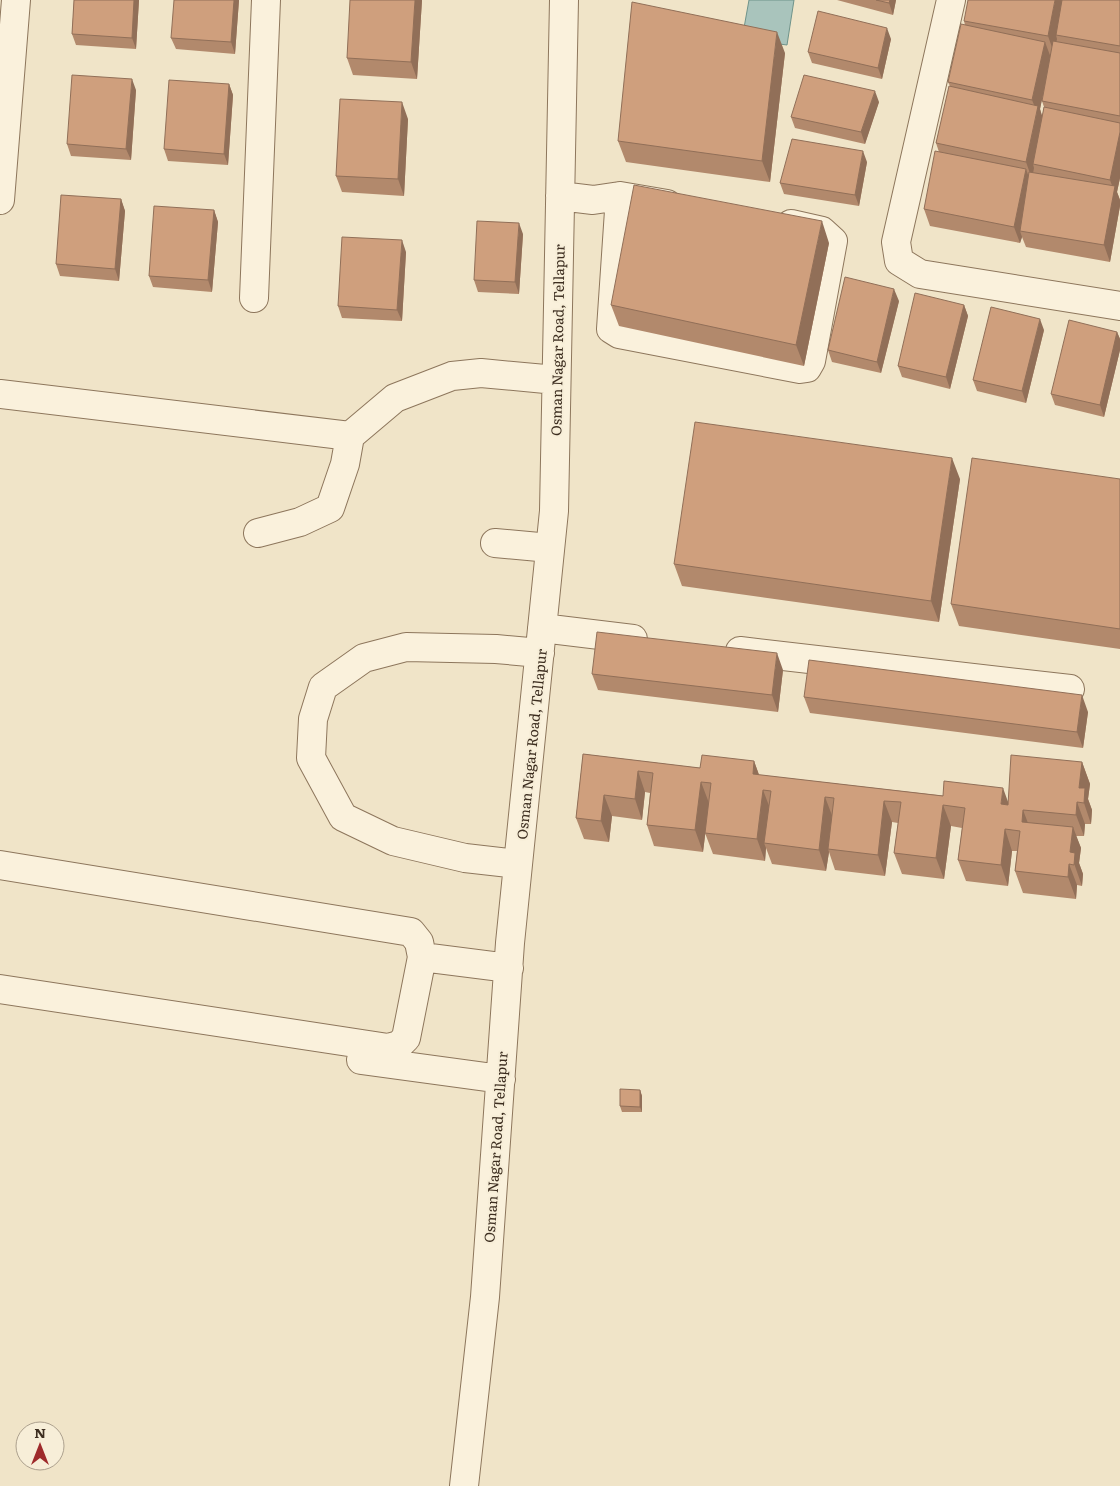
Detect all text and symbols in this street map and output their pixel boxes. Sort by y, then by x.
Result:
street label: Osman Nagar Road, Tellapur [545,244,569,436]
street label: Osman Nagar Road, Tellapur [511,647,551,840]
street label: Osman Nagar Road, Tellapur [478,1050,512,1243]
north arrow [15,1421,65,1471]
text: N [34,1422,46,1442]

